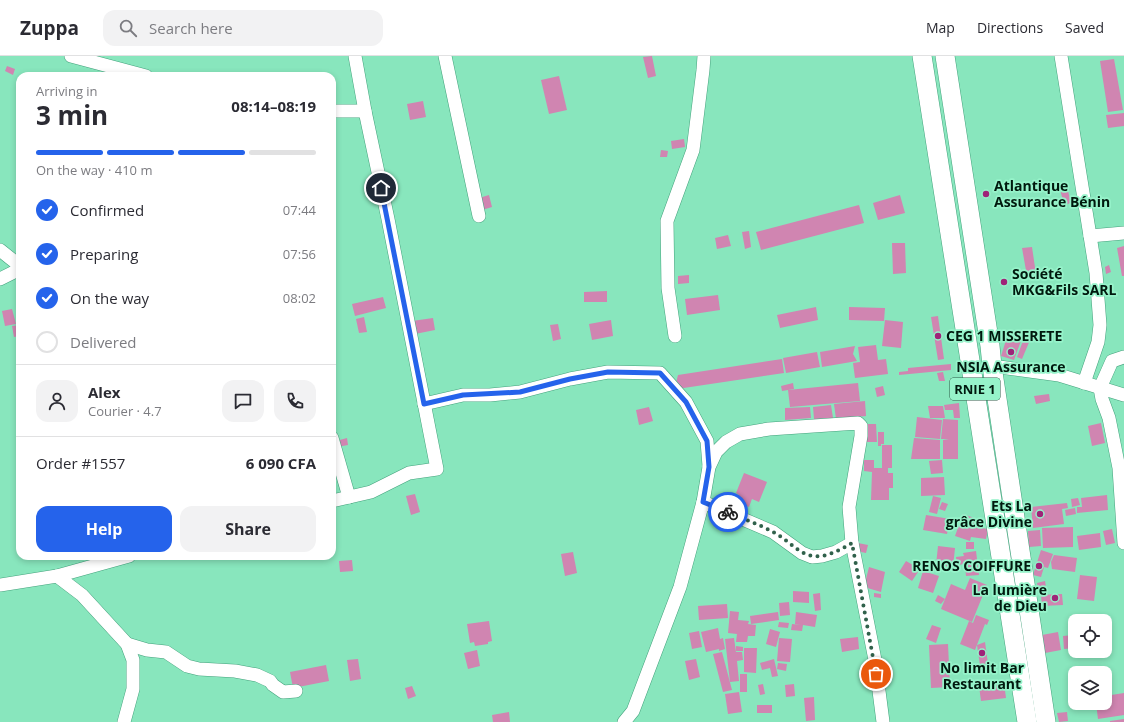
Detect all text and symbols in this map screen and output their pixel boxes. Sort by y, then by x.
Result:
search box [103,10,383,46]
text: Zuppa [20,15,79,41]
icon: search [117,17,139,39]
text: Search here [149,18,233,38]
text: Map [926,18,955,37]
text: Directions [977,18,1043,37]
text: Saved [1065,18,1104,37]
text: Arriving in [36,82,98,100]
text: 08:14–08:19 [231,96,316,116]
text: 3 min [36,97,108,133]
text: On the way · 410 m [36,161,152,179]
pin [364,171,398,205]
place label: Atlantique Assurance Bénin [994,176,1110,211]
icon: home [370,177,392,199]
marker: Atlantique Assurance Bénin [981,189,991,199]
icon: check [36,199,58,221]
text: Confirmed [70,200,144,220]
text: 07:44 [283,201,316,219]
icon: check [36,243,58,265]
text: Preparing [70,244,138,264]
text: 07:56 [283,245,316,263]
place label: Société MKG&Fils SARL [1012,264,1117,299]
marker: Société MKG&Fils SARL [999,277,1009,287]
icon: check [36,287,58,309]
text: On the way [70,288,149,308]
text: 08:02 [283,289,316,307]
place label: CEG 1 MISSERETE [946,326,1062,345]
marker: CEG 1 MISSERETE [933,331,943,341]
text: Delivered [70,332,137,352]
marker: NSIA Assurance [1006,347,1016,357]
place label: NSIA Assurance [956,357,1066,376]
road number: RNIE 1 [950,378,1000,400]
button: person [36,380,78,422]
button: chat [222,380,264,422]
button: phone [274,380,316,422]
text: Alex [88,382,120,402]
text: Courier · 4.7 [88,402,162,420]
text: Order #1557 [36,453,125,473]
text: 6 090 CFA [246,453,316,473]
courier [708,492,748,532]
place label: Ets La grâce Divine [946,496,1032,531]
icon: bike [717,501,739,523]
button: Help [36,506,172,552]
button: Share [180,506,316,552]
marker: Ets La grâce Divine [1035,509,1045,519]
place label: RENOS COIFFURE [912,556,1031,575]
marker: RENOS COIFFURE [1034,561,1044,571]
place label: La lumière de Dieu [973,580,1047,615]
marker: La lumière de Dieu [1050,593,1060,603]
map controls [1068,614,1112,710]
button: locate [1068,614,1112,658]
marker: No limit Bar Restaurant [977,648,987,658]
pin [859,657,893,691]
place label: No limit Bar Restaurant [940,658,1025,693]
icon: bag [865,663,887,685]
button: layers [1068,666,1112,710]

